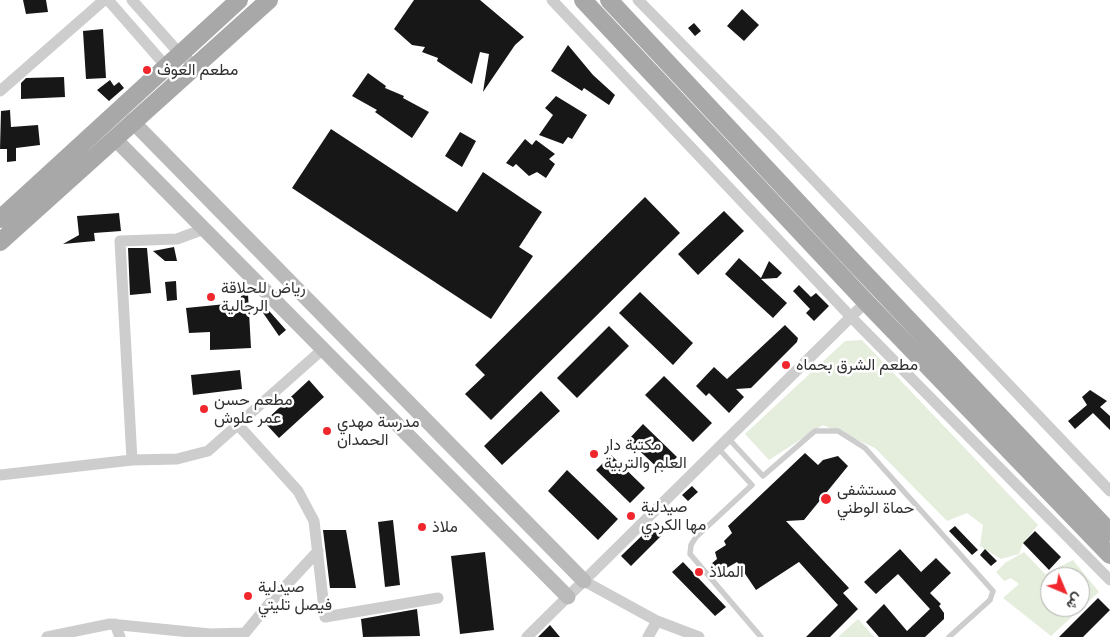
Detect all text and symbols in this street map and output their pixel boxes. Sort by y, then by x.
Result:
place label: مطعم العوف [157,60,238,80]
marker: مطعم العوف [141,64,153,76]
place label: رياض للحلاقة الرجالية [221,278,306,316]
marker: رياض للحلاقة الرجالية [205,291,217,303]
place label: مطعم الشرق بحماه [796,355,918,375]
marker: مطعم الشرق بحماه [780,359,792,371]
place label: مطعم حسن عمر علوش [214,390,293,428]
marker: مطعم حسن عمر علوش [198,403,210,415]
place label: مدرسة مهدي الحمدان [337,412,420,450]
marker: مدرسة مهدي الحمدان [321,425,333,437]
place label: مكتبة دار العلم والتربية [604,435,687,473]
marker: مكتبة دار العلم والتربية [588,448,600,460]
place label: مستشفى حماة الوطني [837,480,914,518]
marker: مستشفى حماة الوطني [819,492,833,506]
place label: صيدلية مها الكردي [641,497,706,535]
marker: صيدلية مها الكردي [625,510,637,522]
place label: ملاذ [432,517,458,537]
marker: ملاذ [416,521,428,533]
place label: الملاذ [709,562,744,582]
marker: الملاذ [693,566,705,578]
north arrow [1040,567,1090,617]
place label: صيدلية فيصل تليتي [258,577,332,615]
marker: صيدلية فيصل تليتي [242,590,254,602]
text: ش [1063,590,1088,615]

